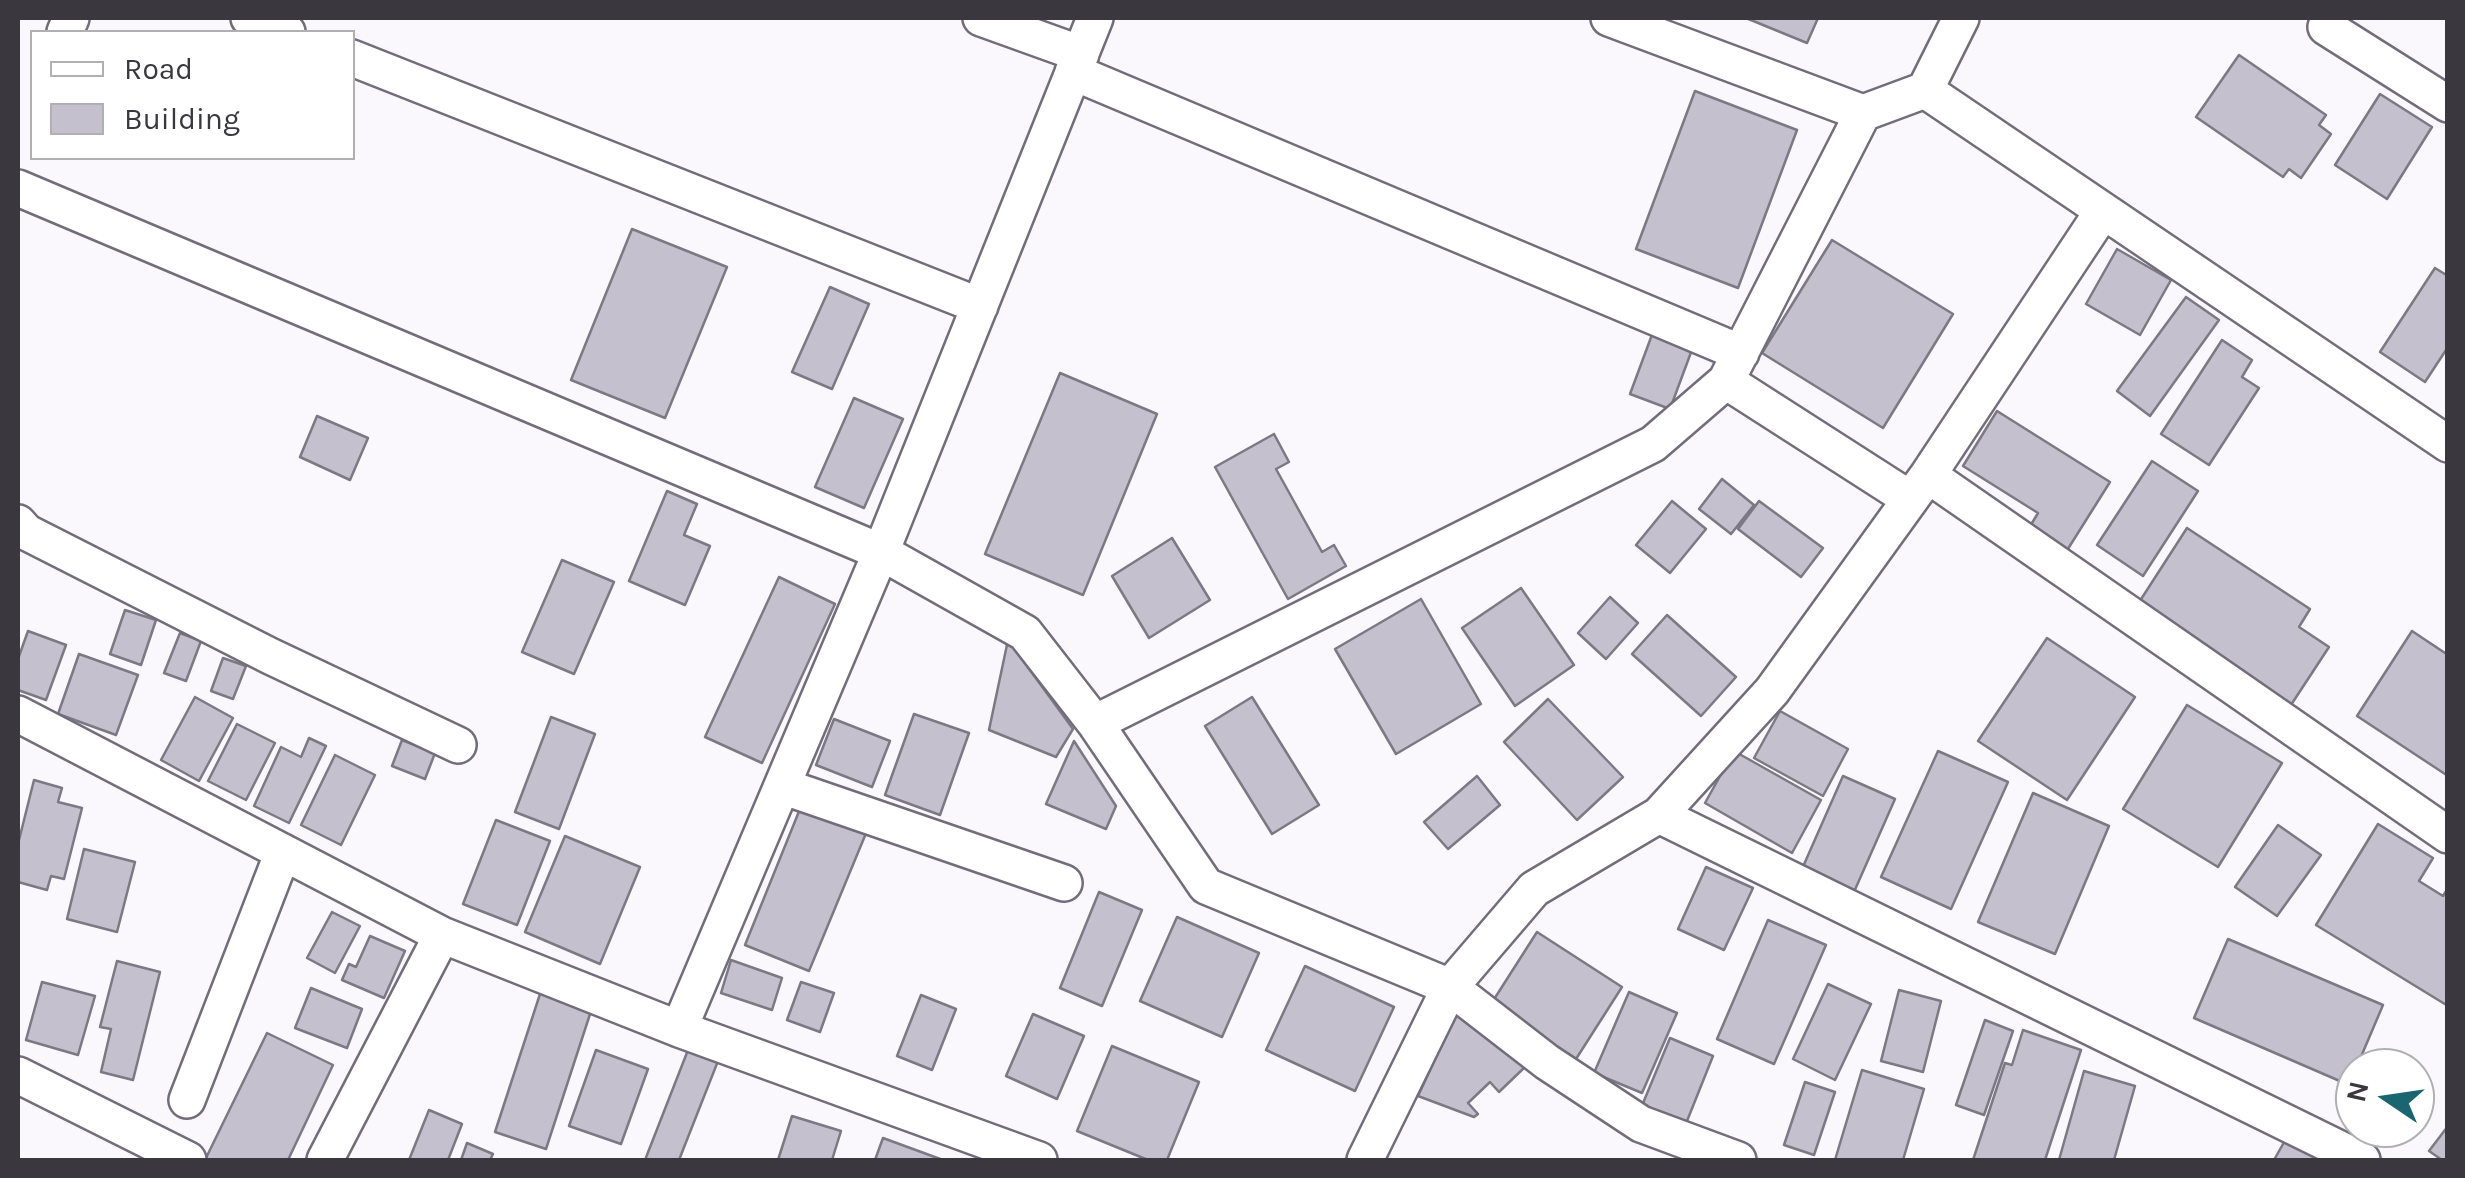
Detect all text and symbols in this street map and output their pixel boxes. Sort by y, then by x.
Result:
legend [30,30,355,160]
text: Road [124,51,193,87]
text: Building [124,101,240,137]
north arrow [2335,1048,2435,1148]
text: N [2339,1078,2376,1105]

